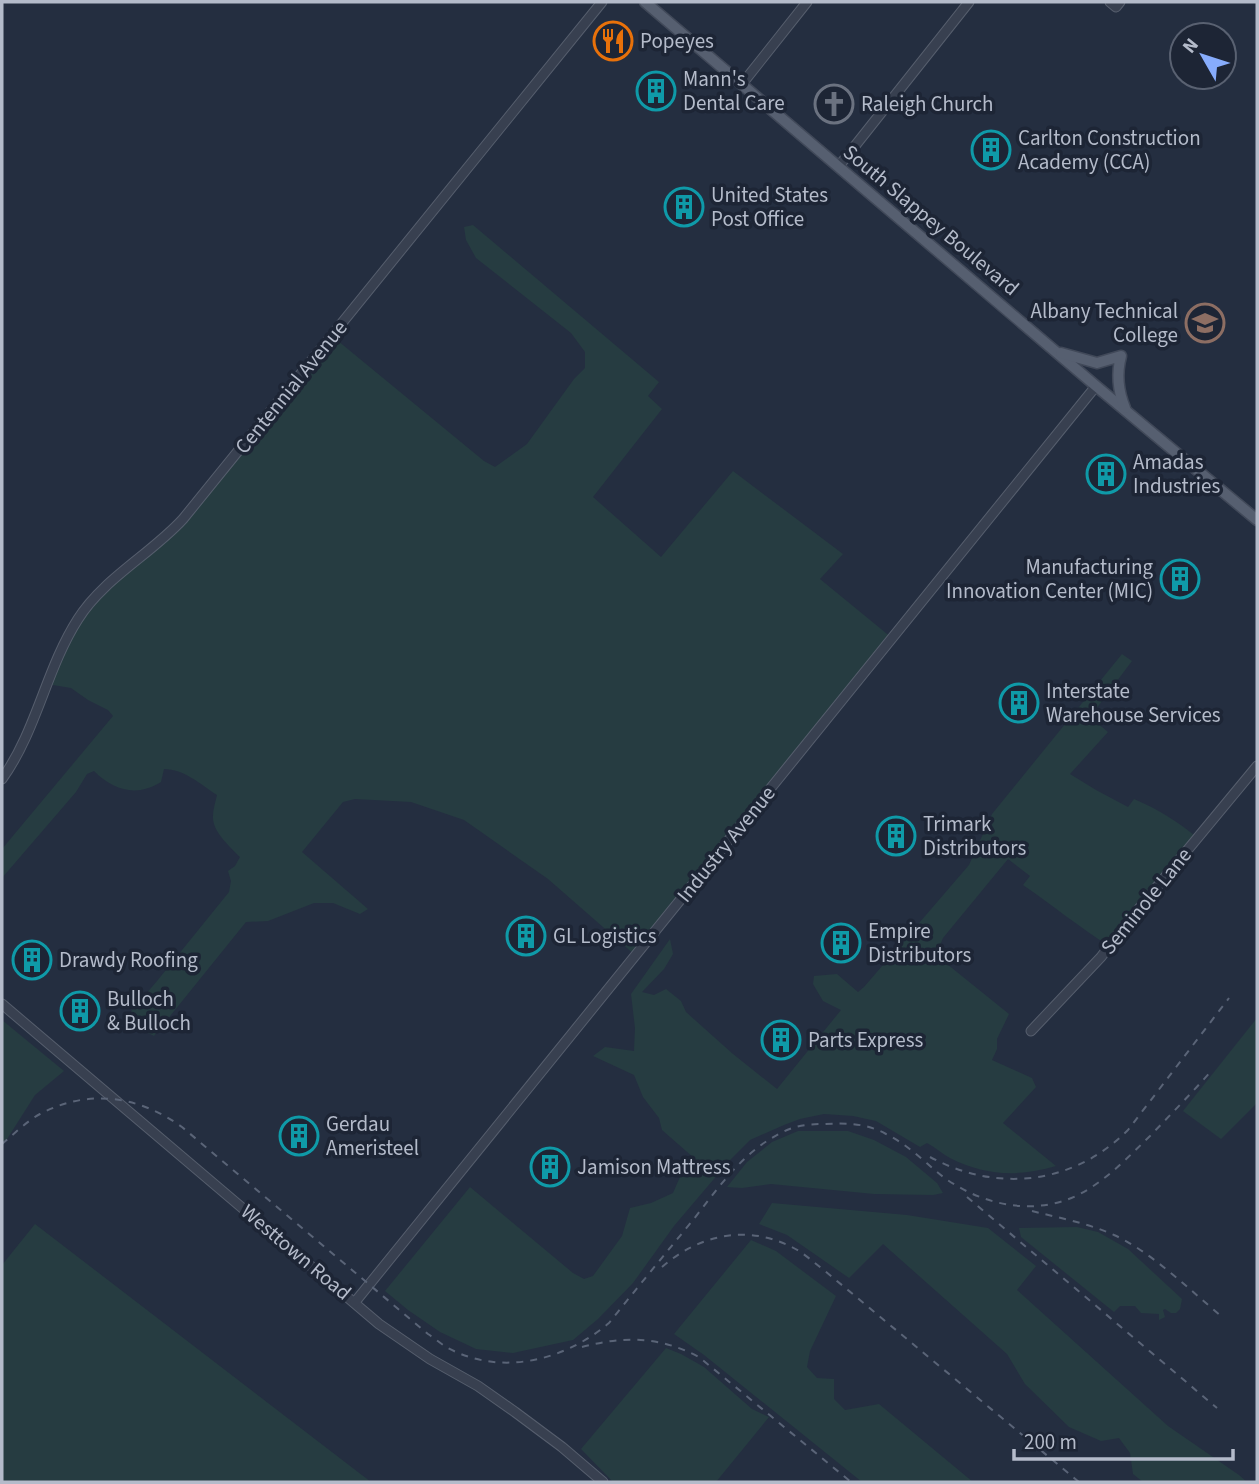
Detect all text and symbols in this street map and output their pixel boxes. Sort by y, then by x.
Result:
restaurant icon: Popeyes [592,20,634,62]
north arrow [1168,21,1238,91]
place label: Popeyes [640,26,714,56]
text: N [1176,33,1205,60]
place label: Mann's Dental Care [683,64,785,118]
building icon: Mann's Dental Care [635,70,677,112]
church icon: Raleigh Church [813,83,855,125]
place label: Raleigh Church [861,89,994,119]
place label: Carlton Construction Academy (CCA) [1018,123,1201,177]
building icon: Carlton Construction Academy (CCA) [970,129,1012,171]
street label: South Slappey Boulevard [837,137,1025,303]
place label: United States Post Office [711,180,828,234]
building icon: United States Post Office [663,186,705,228]
place label: Albany Technical College [1031,296,1178,350]
school or university icon: Albany Technical College [1184,302,1226,344]
street label: Centennial Avenue [228,314,354,460]
place label: Amadas Industries [1133,447,1220,501]
building icon: Amadas Industries [1085,453,1127,495]
place label: Manufacturing Innovation Center (MIC) [946,552,1153,606]
building icon: Manufacturing Innovation Center (MIC) [1159,558,1201,600]
place label: Interstate Warehouse Services [1046,676,1221,730]
building icon: Interstate Warehouse Services [998,682,1040,724]
street label: Industry Avenue [670,779,782,909]
place label: Trimark Distributors [923,809,1026,863]
building icon: Trimark Distributors [875,815,917,857]
street label: Seminole Lane [1094,841,1198,961]
building icon: GL Logistics [505,915,547,957]
place label: Empire Distributors [868,916,971,970]
place label: GL Logistics [553,921,657,951]
building icon: Empire Distributors [820,922,862,964]
building icon: Drawdy Roofing [11,939,53,981]
place label: Drawdy Roofing [59,945,198,975]
place label: Bulloch & Bulloch [107,984,191,1038]
building icon: Bulloch & Bulloch [59,990,101,1032]
building icon: Parts Express [760,1019,802,1061]
place label: Parts Express [808,1025,923,1055]
place label: Gerdau Ameristeel [326,1109,419,1163]
building icon: Gerdau Ameristeel [278,1115,320,1157]
building icon: Jamison Mattress [529,1146,571,1188]
place label: Jamison Mattress [577,1152,731,1182]
street label: Westtown Road [234,1197,358,1307]
scale bar [1014,1418,1233,1462]
text: 200 m [1024,1427,1077,1457]

